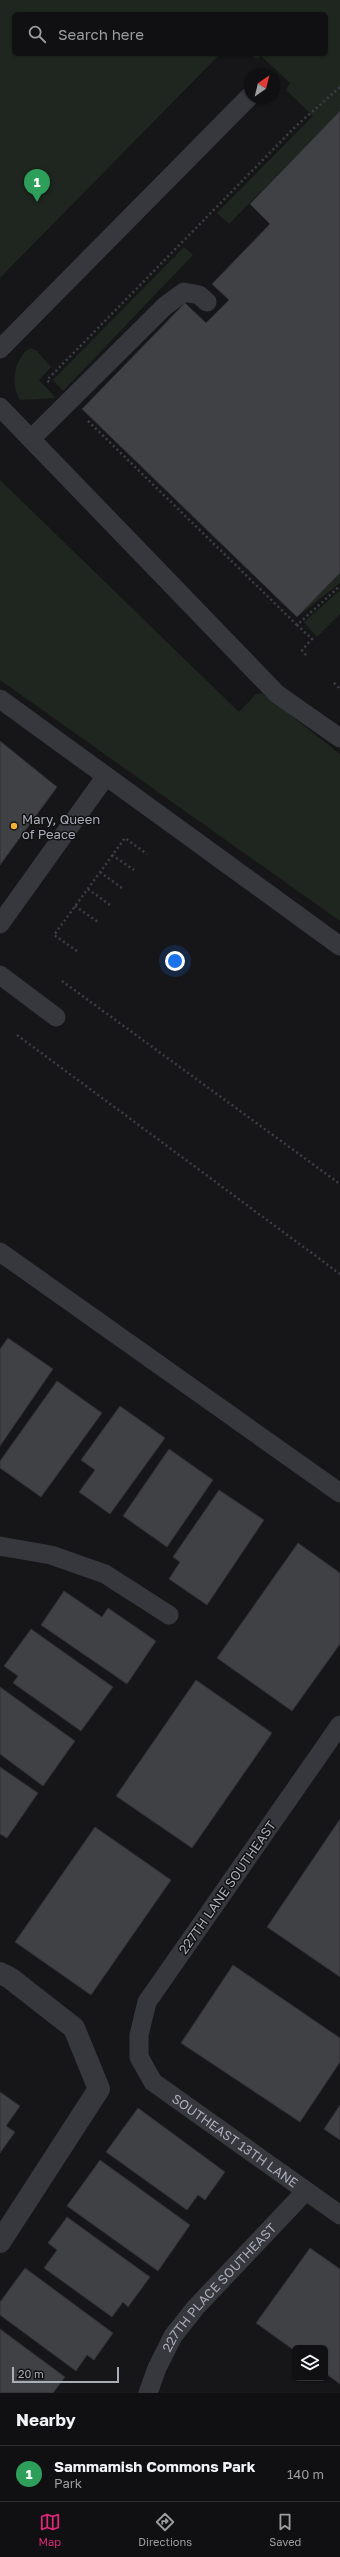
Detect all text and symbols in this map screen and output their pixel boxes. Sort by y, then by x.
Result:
search box [12,12,328,56]
icon: search [26,23,48,45]
text: Search here [58,25,144,43]
north arrow [244,68,280,104]
pin: 1 [24,169,50,202]
place label: Mary, Queen of Peace [22,811,100,842]
marker: Mary, Queen of Peace [9,821,19,831]
your location [165,951,185,971]
street label: 227TH LANE SOUTHEAST [175,1817,279,1957]
street label: SOUTHEAST 13TH LANE [169,2090,301,2191]
street label: 227TH PLACE SOUTHEAST [158,2220,279,2354]
map controls [292,2345,328,2381]
button: layers [292,2345,328,2381]
scale bar [12,2365,119,2384]
text: 20 m [18,2367,44,2380]
text: Nearby [16,2409,76,2430]
text: Sammamish Commons Park [54,2457,255,2475]
text: 1 [26,2466,32,2482]
text: 140 m [287,2466,324,2482]
text: Park [54,2475,82,2491]
tab: Map [39,2511,61,2548]
tab: Directions [138,2511,192,2548]
tab: Saved [269,2511,301,2548]

